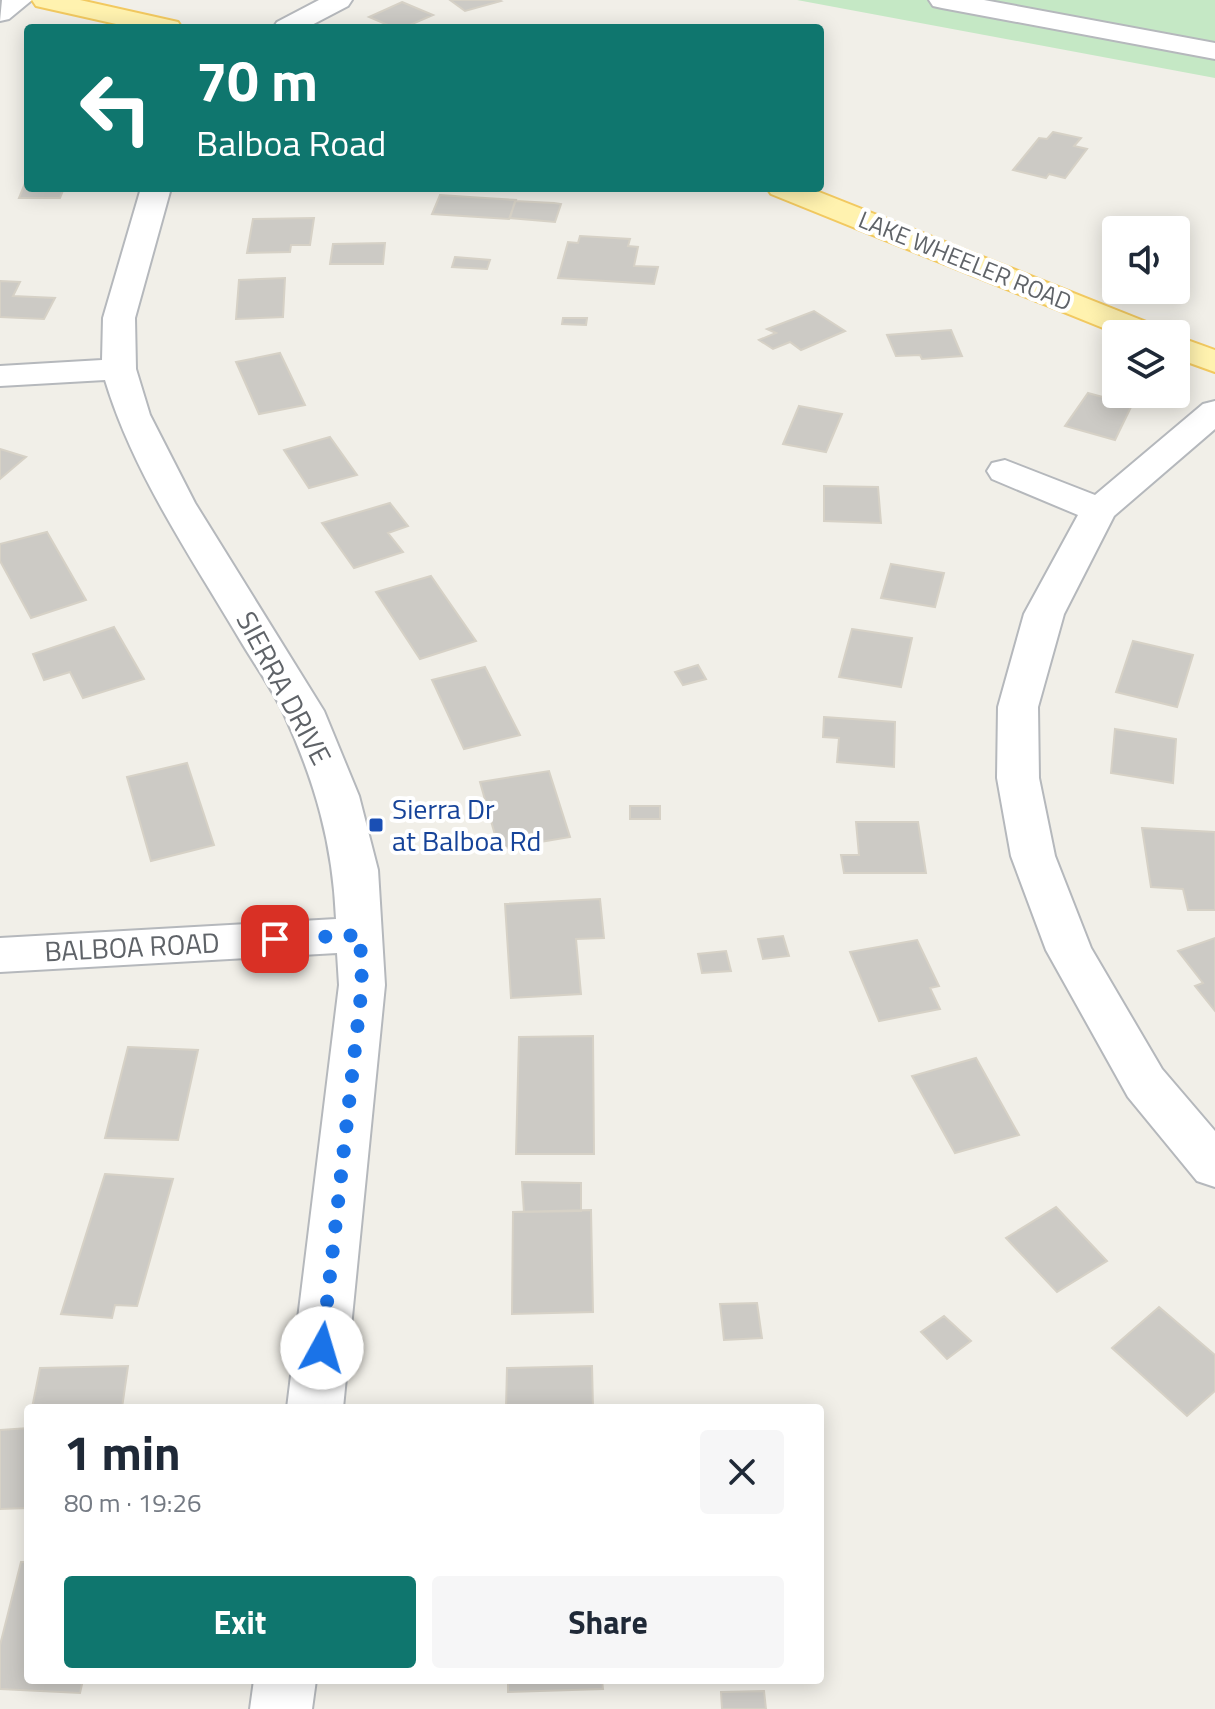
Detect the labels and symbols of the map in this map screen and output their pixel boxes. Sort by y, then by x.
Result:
street label: LAKE WHEELER ROAD [853,201,1077,319]
street label: SIERRA DRIVE [226,603,343,772]
place label: Sierra Dr at Balboa Rd [392,787,541,862]
marker: Sierra Dr at Balboa Rd [367,816,385,834]
pin [241,905,309,973]
street label: BALBOA ROAD [43,920,221,973]
position arrow [280,1306,364,1390]

